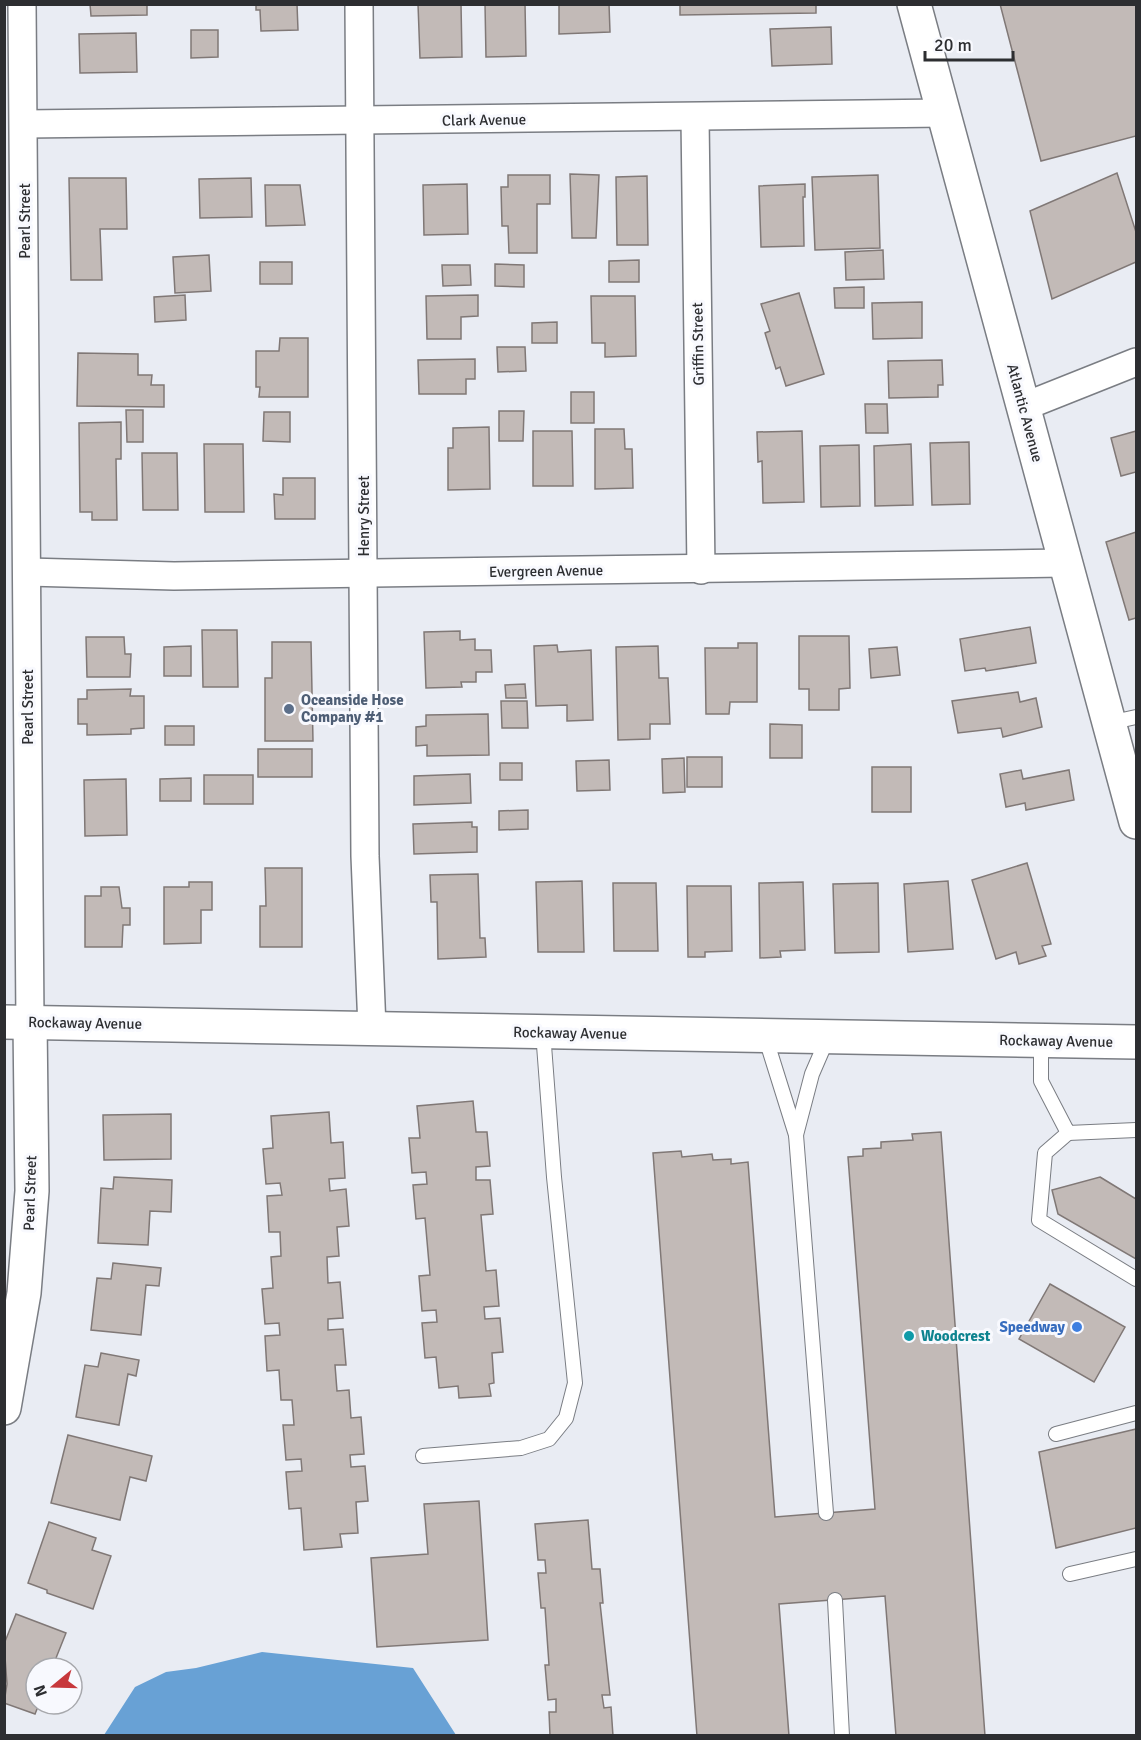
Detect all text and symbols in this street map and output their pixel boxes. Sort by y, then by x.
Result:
scale bar [925,24,1014,62]
text: 20 m [934,34,972,56]
street label: Clark Avenue [442,110,526,130]
street label: Pearl Street [16,183,34,259]
street label: Griffin Street [688,302,708,386]
street label: Atlantic Avenue [1003,362,1047,464]
street label: Henry Street [355,475,373,557]
street label: Evergreen Avenue [489,561,603,581]
street label: Pearl Street [19,669,37,745]
place label: Oceanside Hose Company #1 [301,691,404,726]
marker: Oceanside Hose Company #1 [282,702,296,716]
street label: Rockaway Avenue [28,1013,142,1033]
street label: Rockaway Avenue [513,1023,627,1043]
street label: Rockaway Avenue [999,1031,1113,1051]
street label: Pearl Street [20,1155,40,1231]
place label: Speedway [999,1318,1066,1336]
marker: Speedway [1070,1320,1084,1334]
place label: Woodcrest [921,1327,991,1345]
marker: Woodcrest [902,1329,916,1343]
north arrow [24,1656,84,1716]
text: N [29,1682,52,1699]

